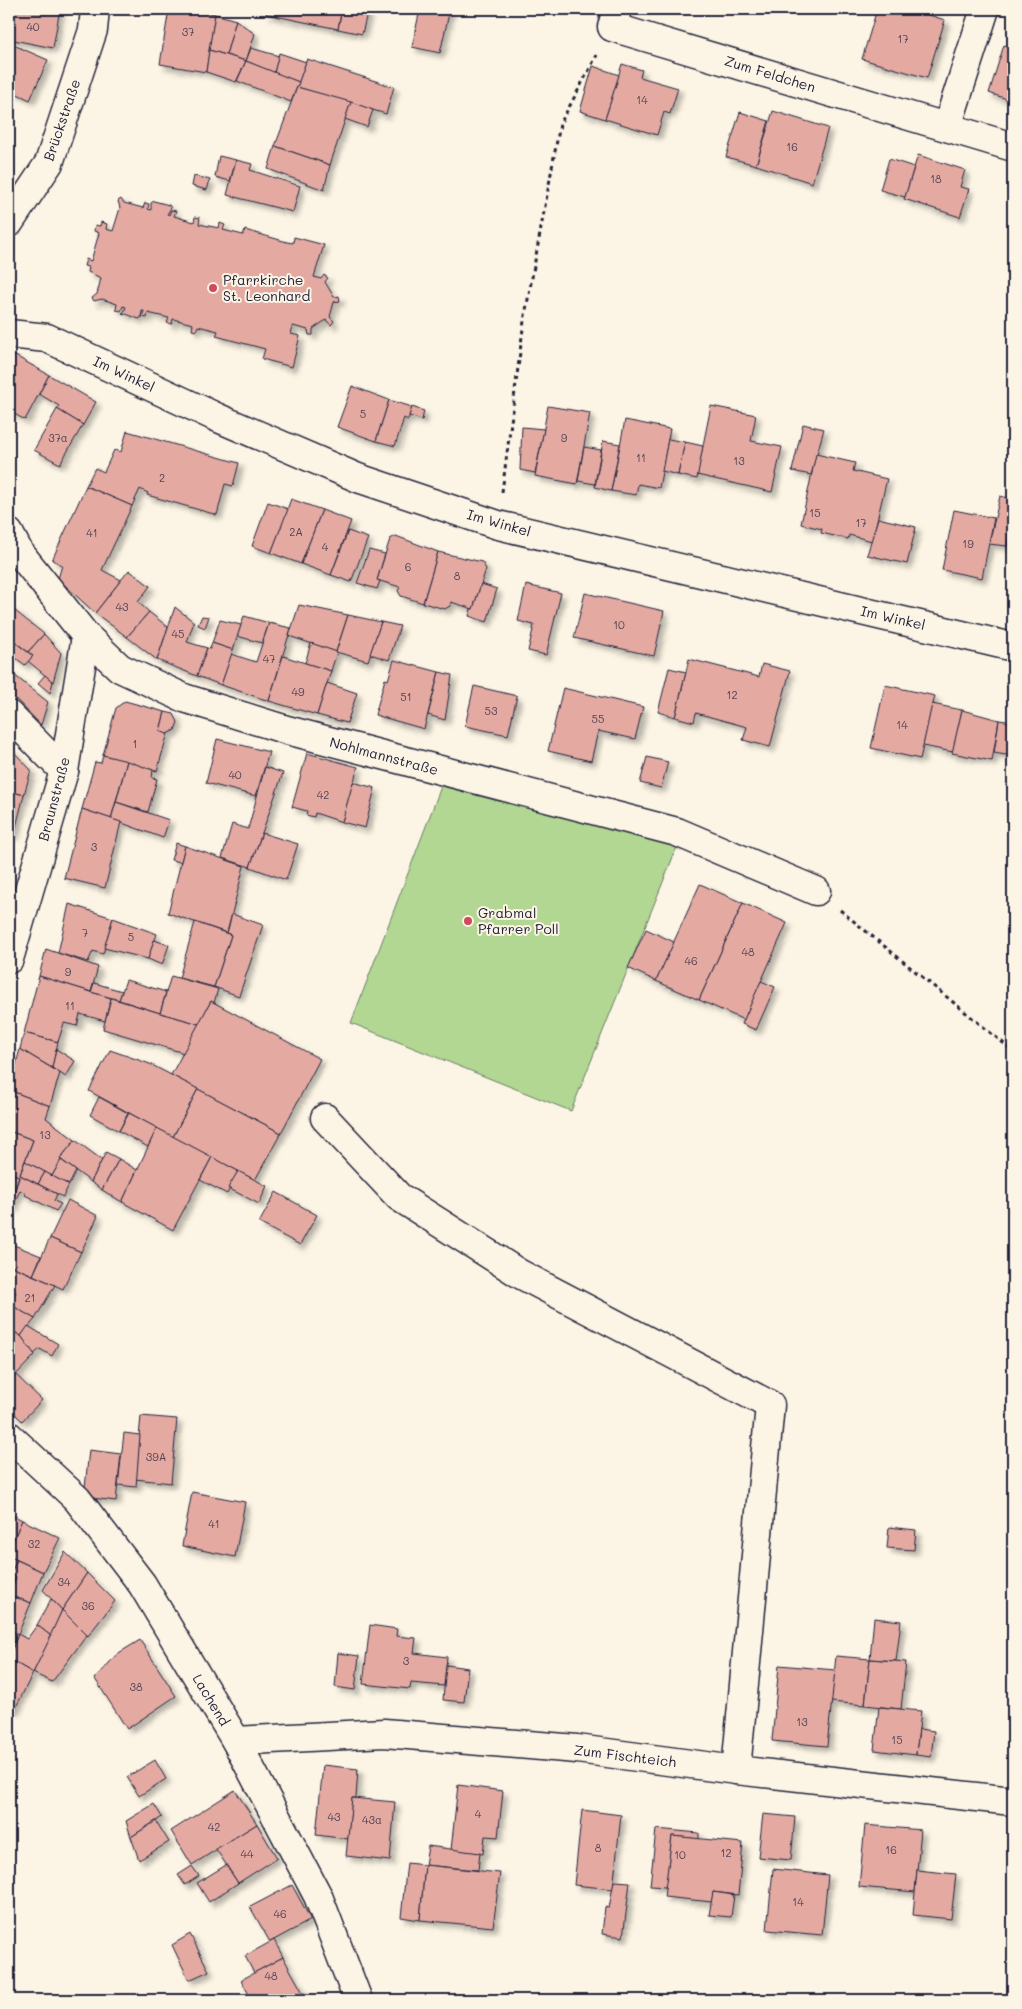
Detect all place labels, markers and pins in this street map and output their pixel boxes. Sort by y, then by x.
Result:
place label: Pfarrkirche St. Leonhard [223,270,310,305]
marker: Pfarrkirche St. Leonhard [207,282,219,294]
place label: Grabmal Pfarrer Poll [478,903,559,938]
marker: Grabmal Pfarrer Poll [462,915,474,927]

